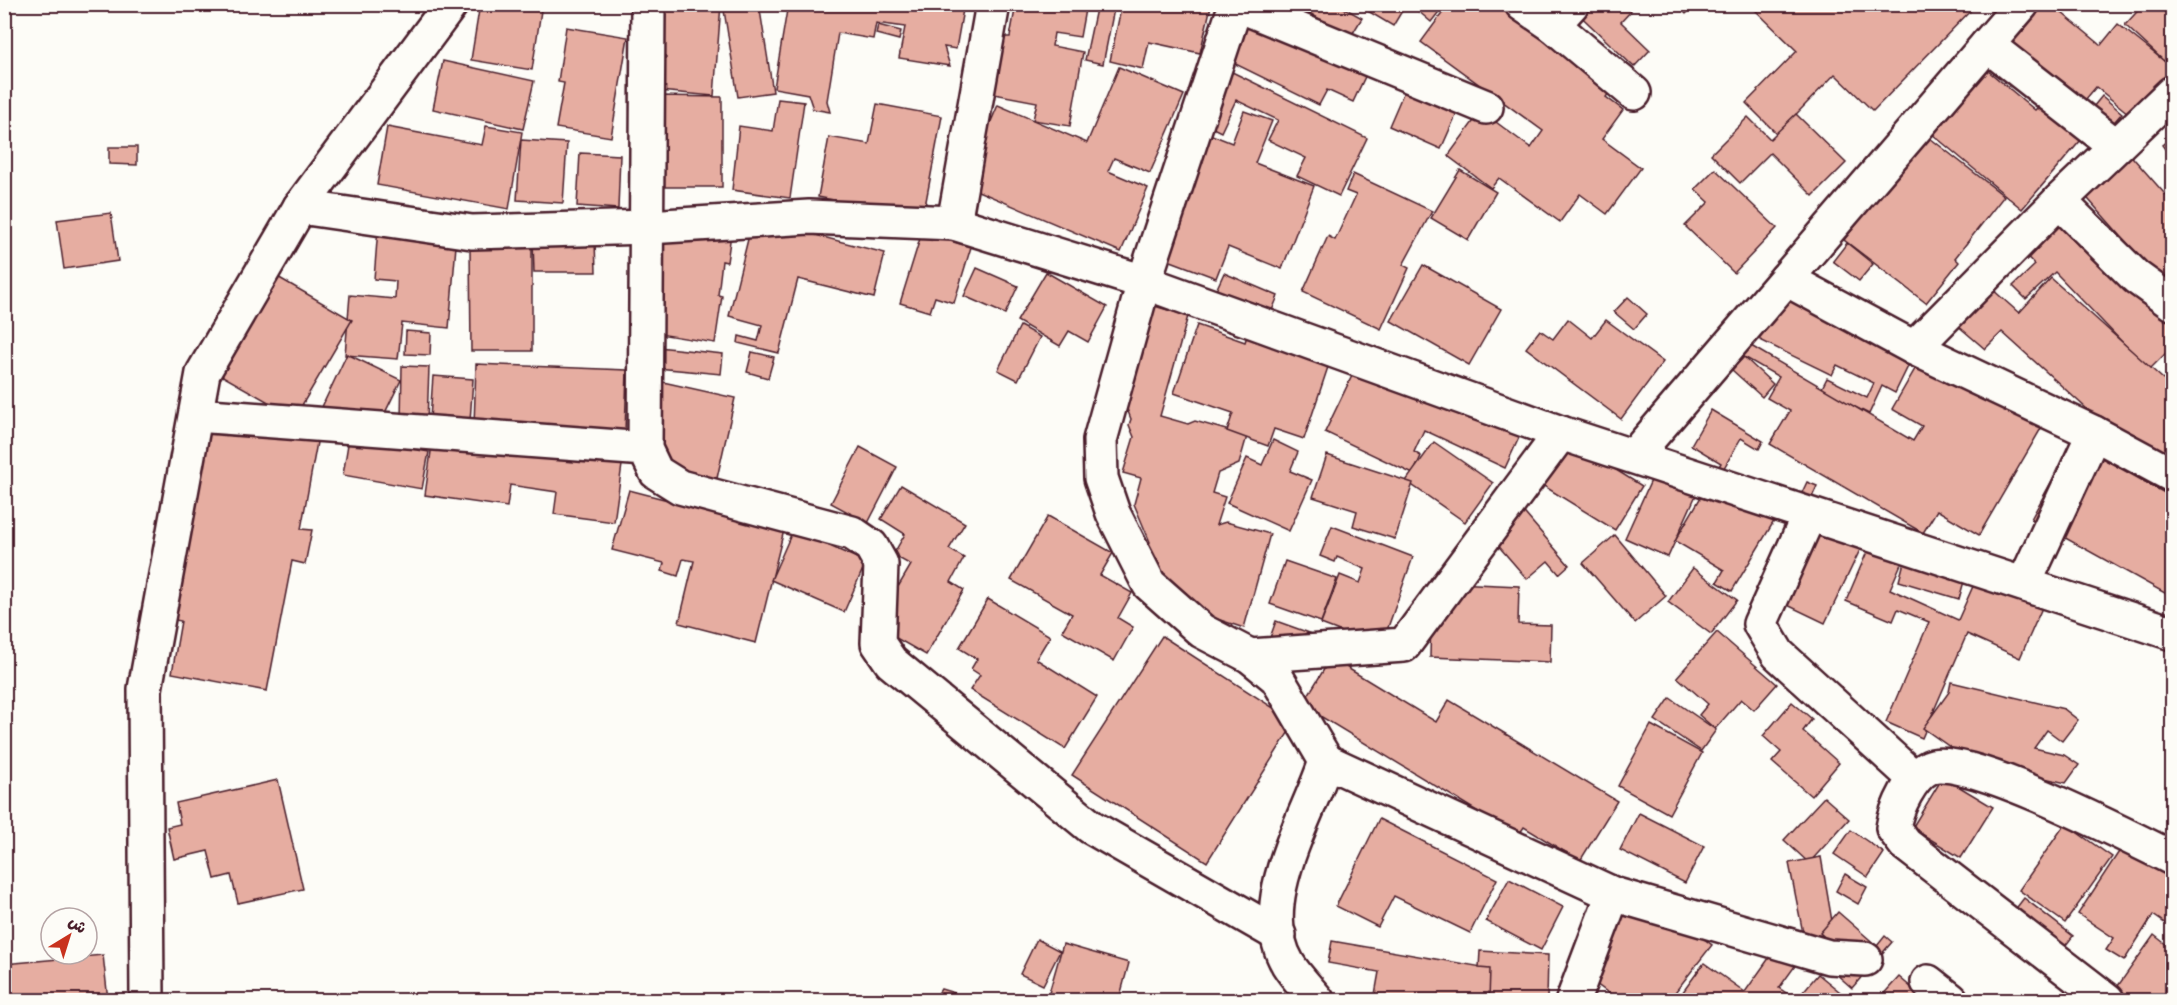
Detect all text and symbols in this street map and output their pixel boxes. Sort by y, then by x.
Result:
north arrow [39,906,99,966]
text: ش [65,912,91,938]

